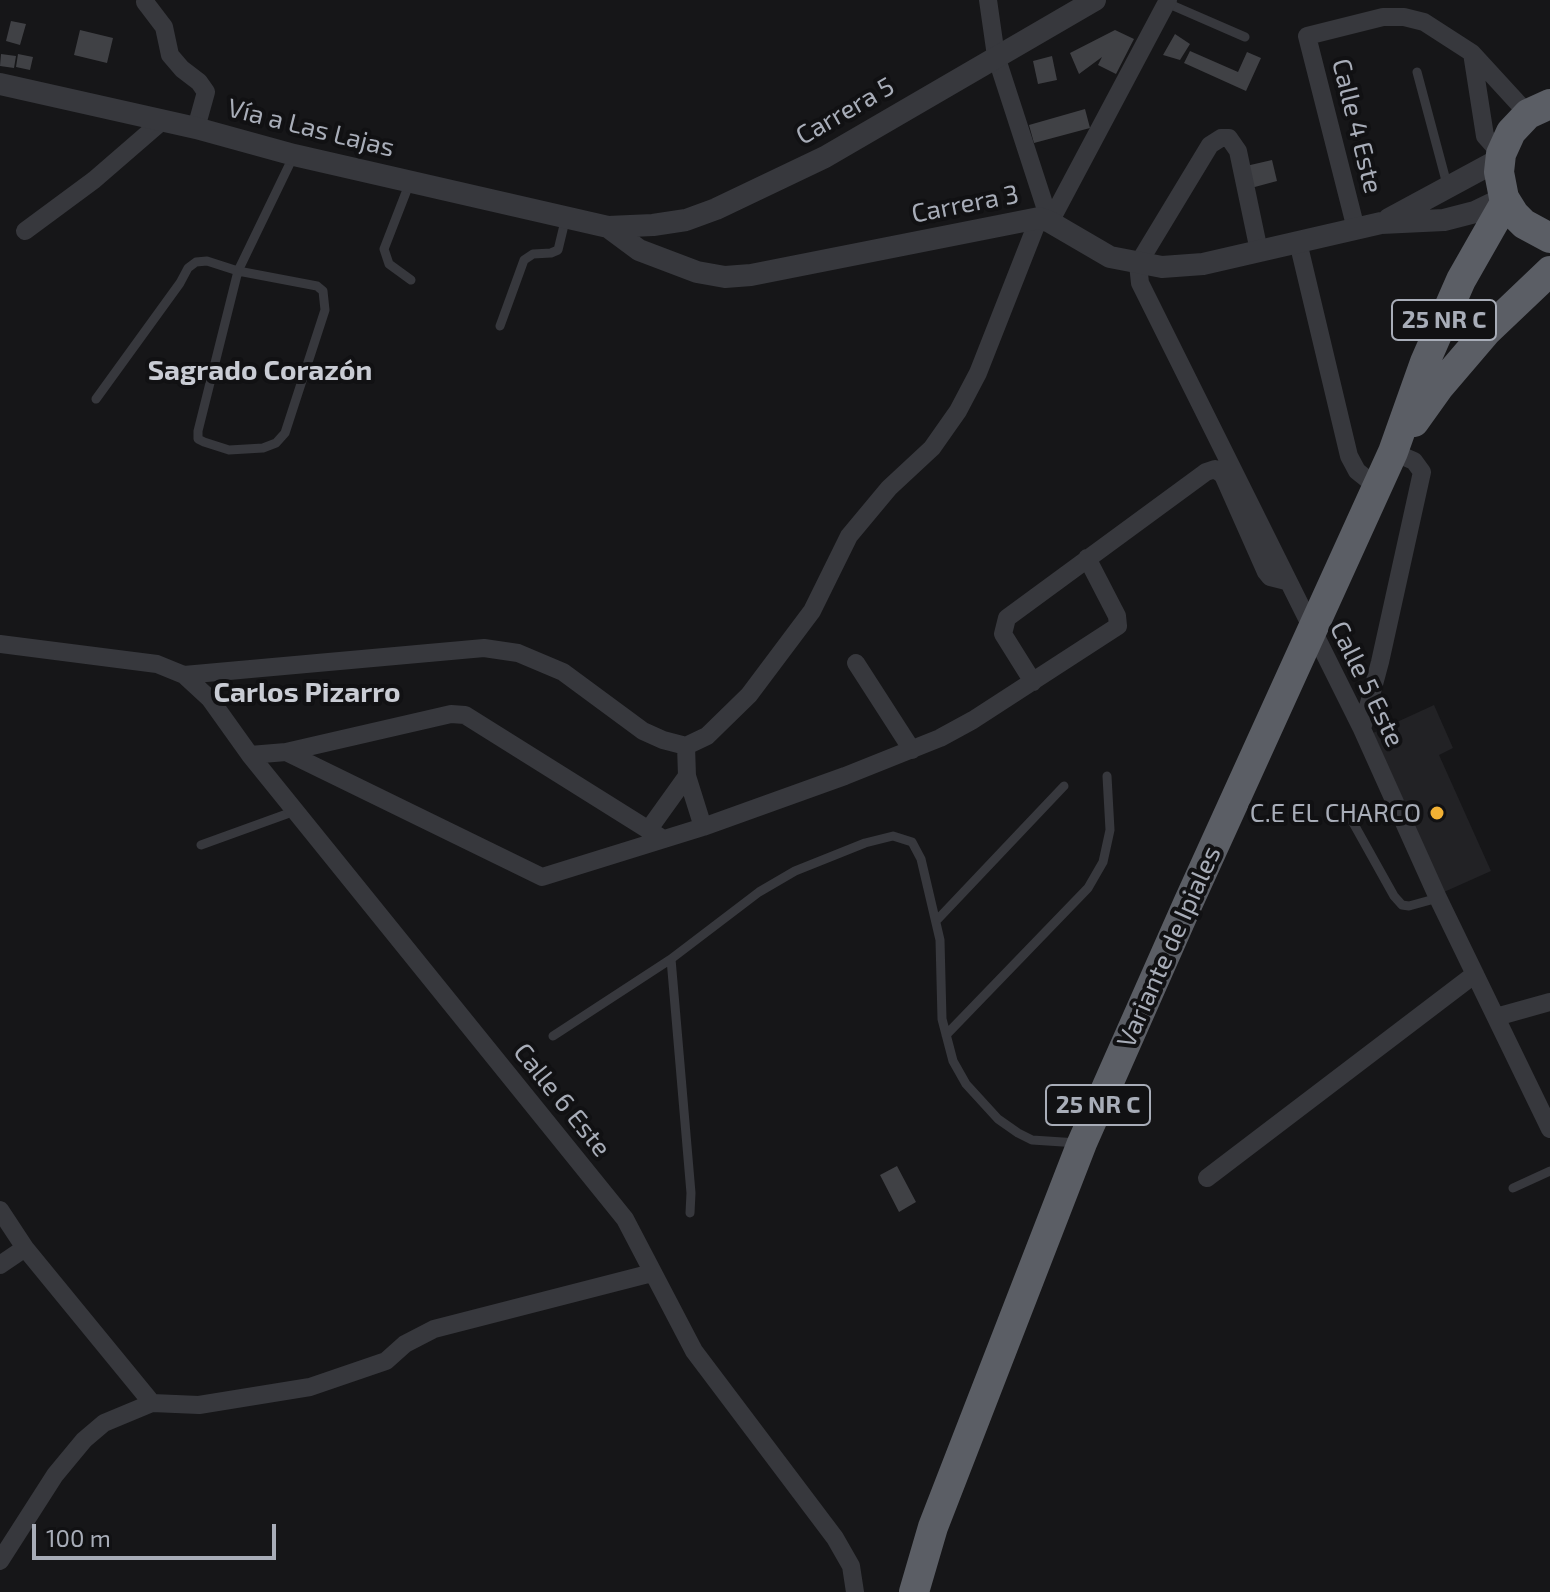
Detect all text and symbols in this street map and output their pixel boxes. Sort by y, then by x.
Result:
street label: Calle 4 Este [1325,55,1389,197]
street label: Carrera 5 [790,70,900,152]
street label: Vía a Las Lajas [224,92,398,164]
street label: Carrera 3 [909,178,1021,230]
road number: 25 NR C [1392,300,1496,340]
district label: Sagrado Corazón [148,354,372,388]
street label: Calle 5 Este [1323,616,1411,752]
district label: Carlos Pizarro [214,676,400,710]
place label: C.E EL CHARCO [1250,797,1421,829]
marker: C.E EL CHARCO [1428,804,1446,822]
street label: Variante de Ipiales [1111,841,1227,1053]
street label: Calle 6 Este [507,1037,617,1163]
road number: 25 NR C [1046,1085,1150,1125]
scale bar [36,1508,280,1558]
text: 100 m [46,1523,111,1552]

